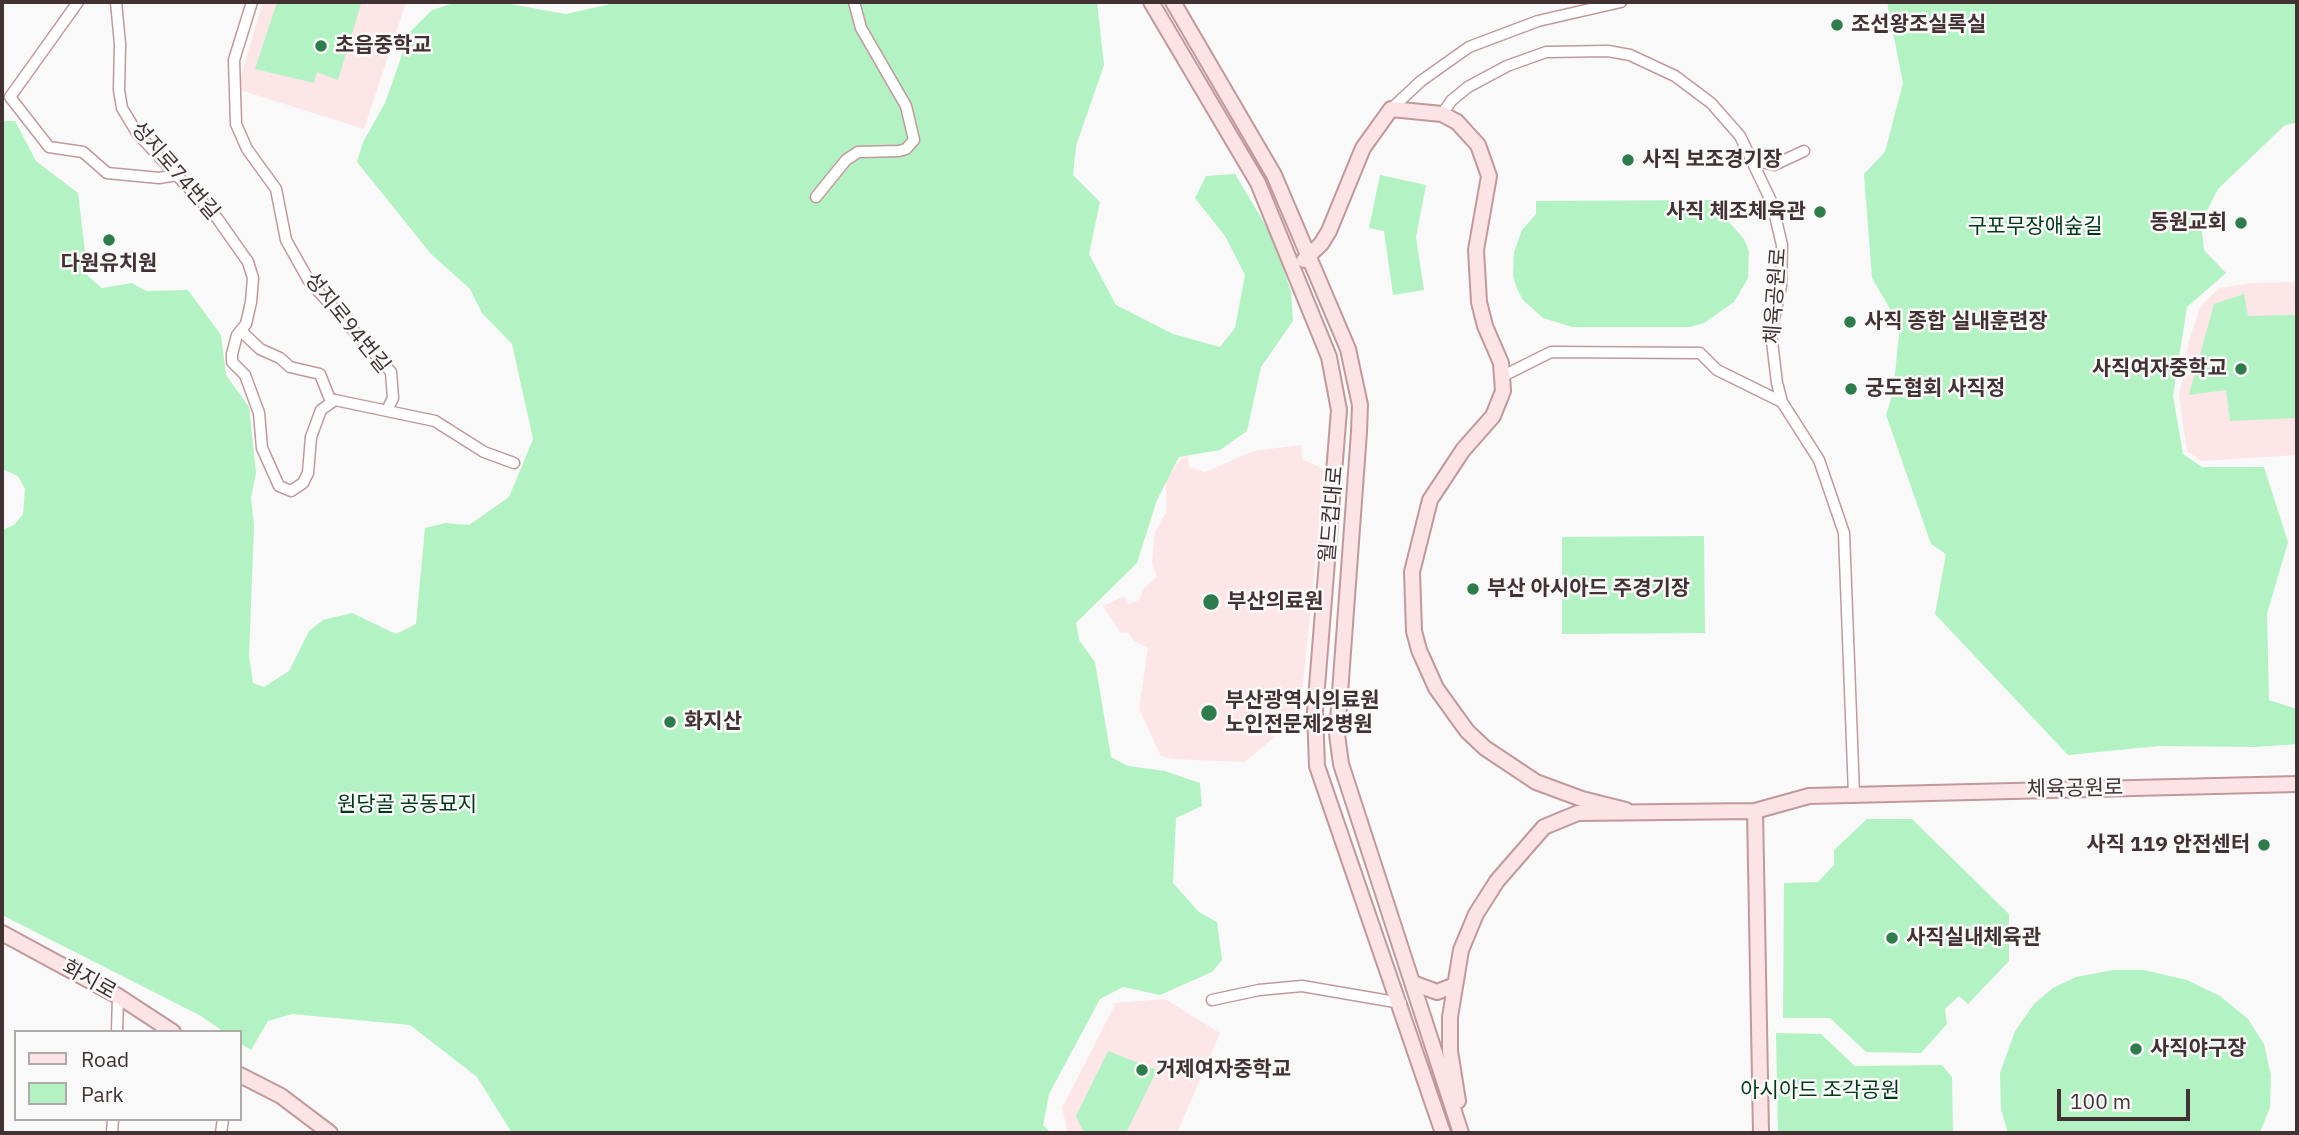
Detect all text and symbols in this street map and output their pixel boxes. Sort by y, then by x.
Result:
place label: 조선왕조실록실 [1851,12,1986,38]
marker: 조선왕조실록실 [1829,17,1845,33]
place label: 초읍중학교 [335,33,432,59]
marker: 초읍중학교 [313,38,329,54]
street label: 성지로74번길 [126,117,224,225]
place label: 사직 보조경기장 [1642,147,1782,173]
marker: 사직 보조경기장 [1620,152,1636,168]
place label: 사직 체조체육관 [1666,199,1806,225]
marker: 사직 체조체육관 [1812,204,1828,220]
place label: 동원교회 [2150,210,2227,236]
park label: 구포무장애숲길 [1967,214,2103,240]
marker: 동원교회 [2233,215,2249,231]
marker: 다원유치원 [101,232,117,248]
street label: 체육공원로 [1760,247,1792,345]
place label: 다원유치원 [61,251,157,277]
street label: 성지로94번길 [299,268,395,378]
place label: 사직 종합 실내훈련장 [1864,309,2048,335]
marker: 사직 종합 실내훈련장 [1842,314,1858,330]
place label: 사직여자중학교 [2092,356,2227,382]
marker: 사직여자중학교 [2233,361,2249,377]
place label: 궁도협회 사직정 [1865,376,2005,402]
marker: 궁도협회 사직정 [1843,381,1859,397]
street label: 월드컵대로 [1315,465,1349,563]
place label: 부산 아시아드 주경기장 [1487,576,1690,602]
marker: 부산 아시아드 주경기장 [1465,581,1481,597]
place label: 부산의료원 [1227,589,1324,615]
marker: 부산의료원 [1201,592,1221,612]
place label: 부산광역시의료원 노인전문제2병원 [1225,688,1380,738]
marker: 부산광역시의료원 노인전문제2병원 [1199,703,1219,723]
place label: 화지산 [684,709,742,735]
marker: 화지산 [662,714,678,730]
street label: 체육공원로 [2026,776,2124,802]
park label: 원당골 공동묘지 [337,792,477,818]
place label: 사직 119 안전센터 [2086,832,2250,858]
marker: 사직 119 안전센터 [2256,837,2272,853]
place label: 사직실내체육관 [1906,925,2041,951]
marker: 사직실내체육관 [1884,930,1900,946]
street label: 화지로 [58,955,120,1005]
legend [14,1030,242,1121]
place label: 사직야구장 [2150,1036,2247,1062]
marker: 사직야구장 [2128,1041,2144,1057]
text: Road [81,1045,129,1073]
place label: 거제여자중학교 [1156,1057,1291,1083]
marker: 거제여자중학교 [1134,1062,1150,1078]
scale bar [2061,1076,2194,1120]
park label: 아시아드 조각공원 [1740,1078,1900,1104]
text: Park [81,1080,124,1108]
text: 100 m [2070,1087,2131,1115]

